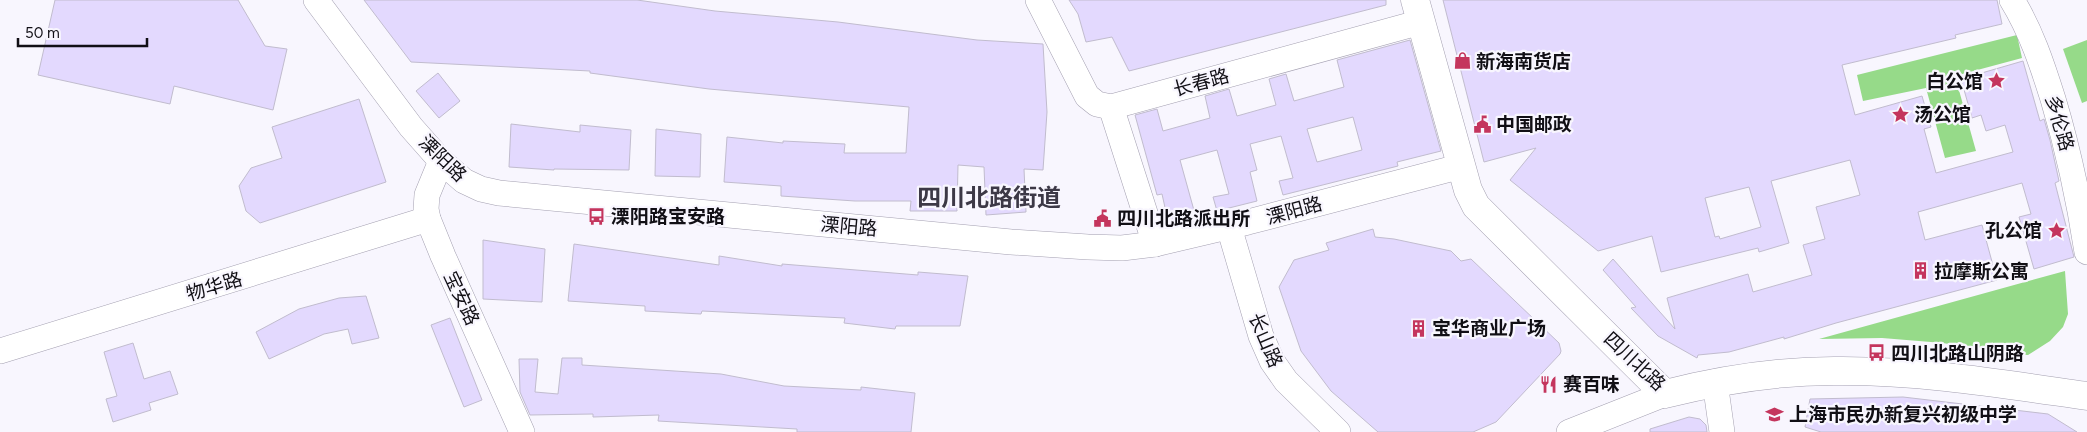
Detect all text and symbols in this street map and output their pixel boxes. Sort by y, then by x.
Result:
scale bar [18,15,146,47]
text: 50 m [25,24,60,42]
place label: 新海南货店 [1476,50,1571,73]
shop icon: 新海南货店 [1452,51,1472,71]
street label: 长春路 [1171,64,1232,101]
place label: 白公馆 [1926,70,1983,93]
place icon: 白公馆 [1987,71,2007,91]
street label: 多伦路 [2041,93,2078,154]
place label: 汤公馆 [1914,103,1971,126]
place icon: 汤公馆 [1890,104,1910,124]
place label: 中国邮政 [1496,113,1572,136]
public building icon: 中国邮政 [1472,114,1492,134]
street label: 溧阳路 [414,130,471,186]
district label: 四川北路街道 [917,183,1061,212]
street label: 溧阳路 [1264,192,1325,229]
place label: 溧阳路宝安路 [611,205,725,228]
bus stop icon: 溧阳路宝安路 [587,206,607,226]
place label: 四川北路派出所 [1117,207,1250,230]
public building icon: 四川北路派出所 [1093,208,1113,228]
street label: 溧阳路 [820,213,878,240]
place label: 孔公馆 [1985,219,2042,242]
place icon: 孔公馆 [2046,220,2066,240]
place label: 拉摩斯公寓 [1934,260,2029,283]
building icon: 拉摩斯公寓 [1910,261,1930,281]
street label: 物华路 [184,267,245,306]
street label: 宝安路 [439,268,484,329]
street label: 长山路 [1244,309,1287,371]
place label: 宝华商业广场 [1432,317,1546,340]
building icon: 宝华商业广场 [1408,318,1428,338]
street label: 四川北路 [1599,327,1670,396]
place label: 四川北路山阴路 [1891,342,2024,365]
bus stop icon: 四川北路山阴路 [1867,343,1887,363]
place label: 赛百味 [1563,373,1620,396]
restaurant icon: 赛百味 [1539,374,1559,394]
place label: 上海市民办新复兴初级中学 [1789,403,2017,426]
school or university icon: 上海市民办新复兴初级中学 [1765,404,1785,424]

